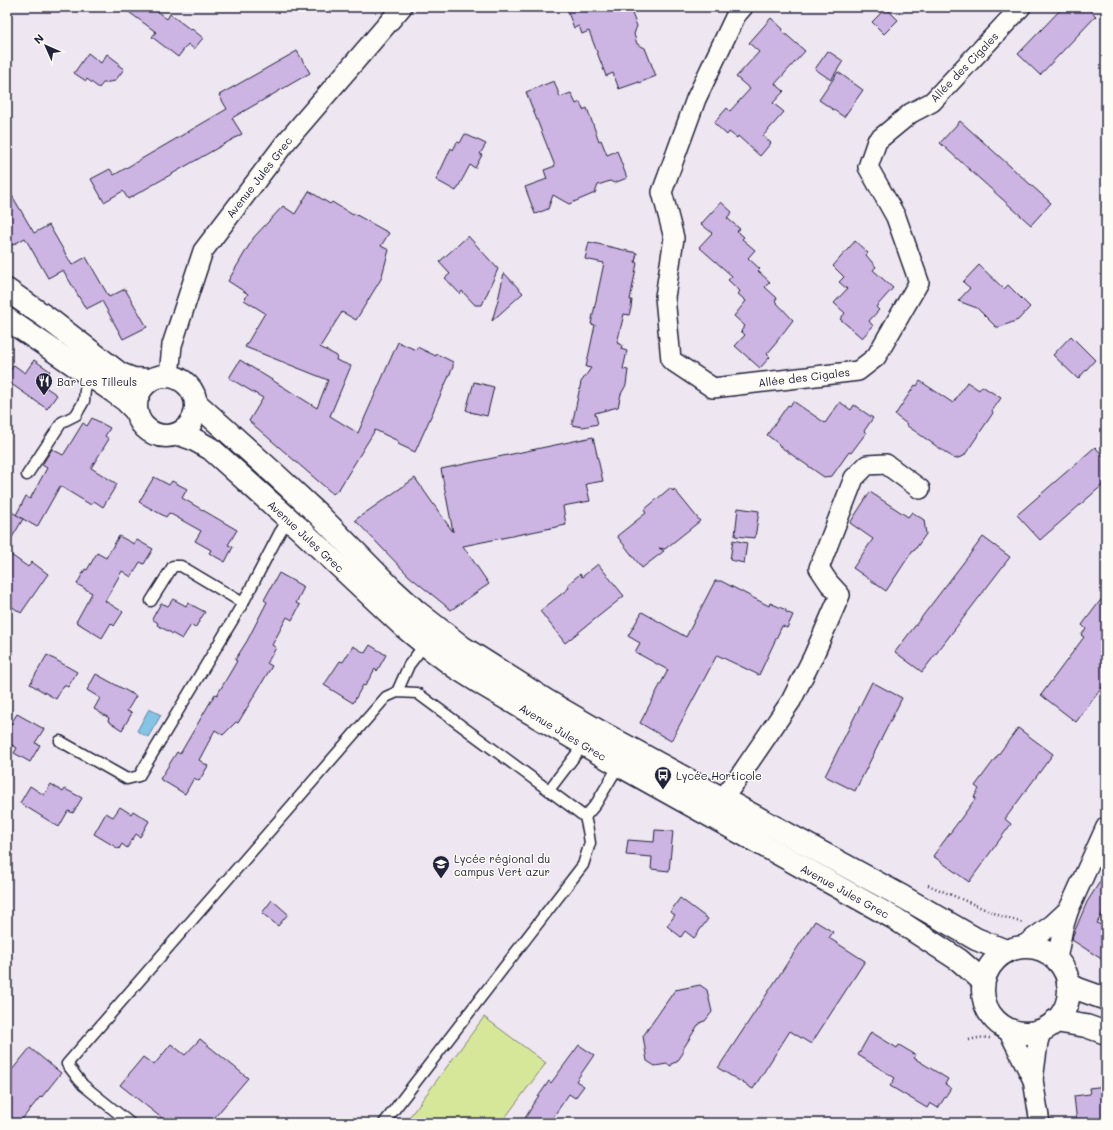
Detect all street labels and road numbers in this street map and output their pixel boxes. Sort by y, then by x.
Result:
street label: Allée des Cigales [927,29,1001,105]
street label: Avenue Jules Grec [223,133,295,221]
street label: Allée des Cigales [757,364,851,390]
street label: Avenue Jules Grec [265,497,347,575]
street label: Avenue Jules Grec [517,700,609,764]
street label: Avenue Jules Grec [798,860,892,922]

